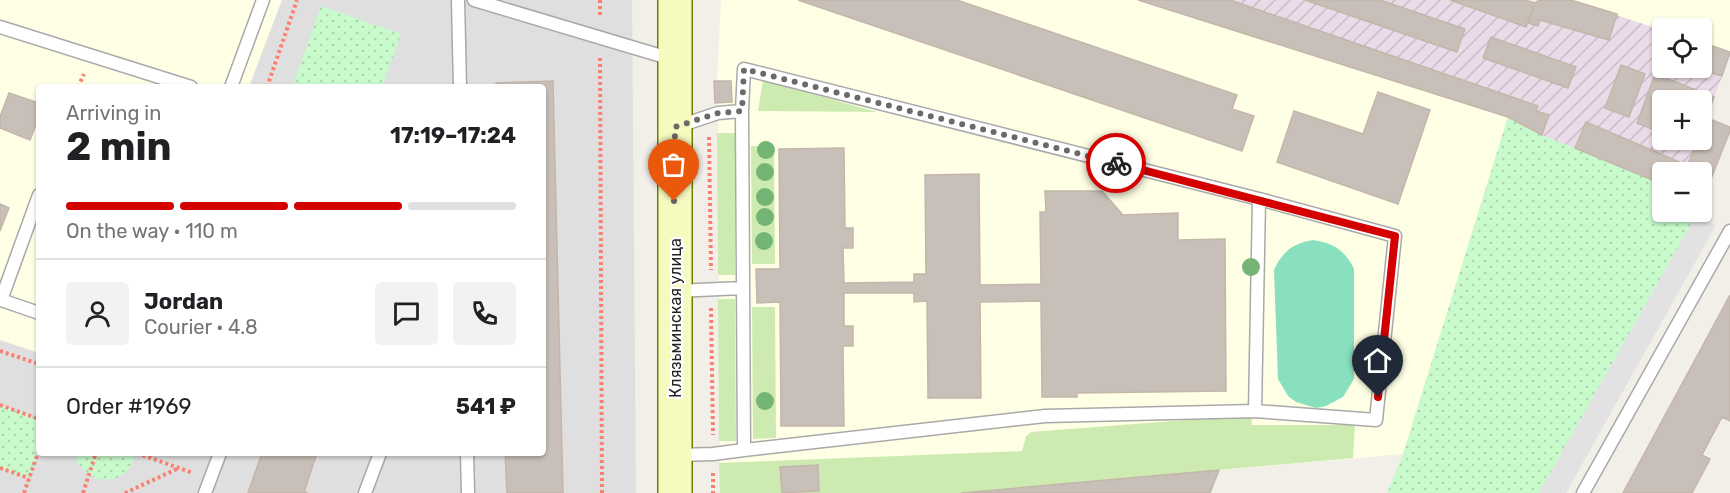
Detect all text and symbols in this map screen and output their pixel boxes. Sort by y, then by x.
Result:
map controls [1652,18,1712,222]
button: locate [1652,18,1712,78]
button: + [1652,90,1712,150]
text: Arriving in [66,101,161,125]
text: 17:19–17:24 [390,122,516,149]
text: 2 min [66,124,172,170]
courier [1086,133,1146,193]
pin [648,139,699,201]
icon: bike [1100,147,1133,180]
icon: bag [657,148,690,181]
button: − [1652,162,1712,222]
text: On the way · 110 m [66,219,238,243]
street label: Клязьминская улица [666,238,685,398]
button: person [66,282,129,345]
button: chat [375,282,438,345]
button: phone [453,282,516,345]
text: Jordan [144,288,223,315]
text: Courier · 4.8 [144,315,258,339]
pin [1352,335,1403,397]
icon: home [1361,344,1394,377]
text: Order #1969 [66,393,192,420]
text: 541 ₽ [456,393,516,420]

